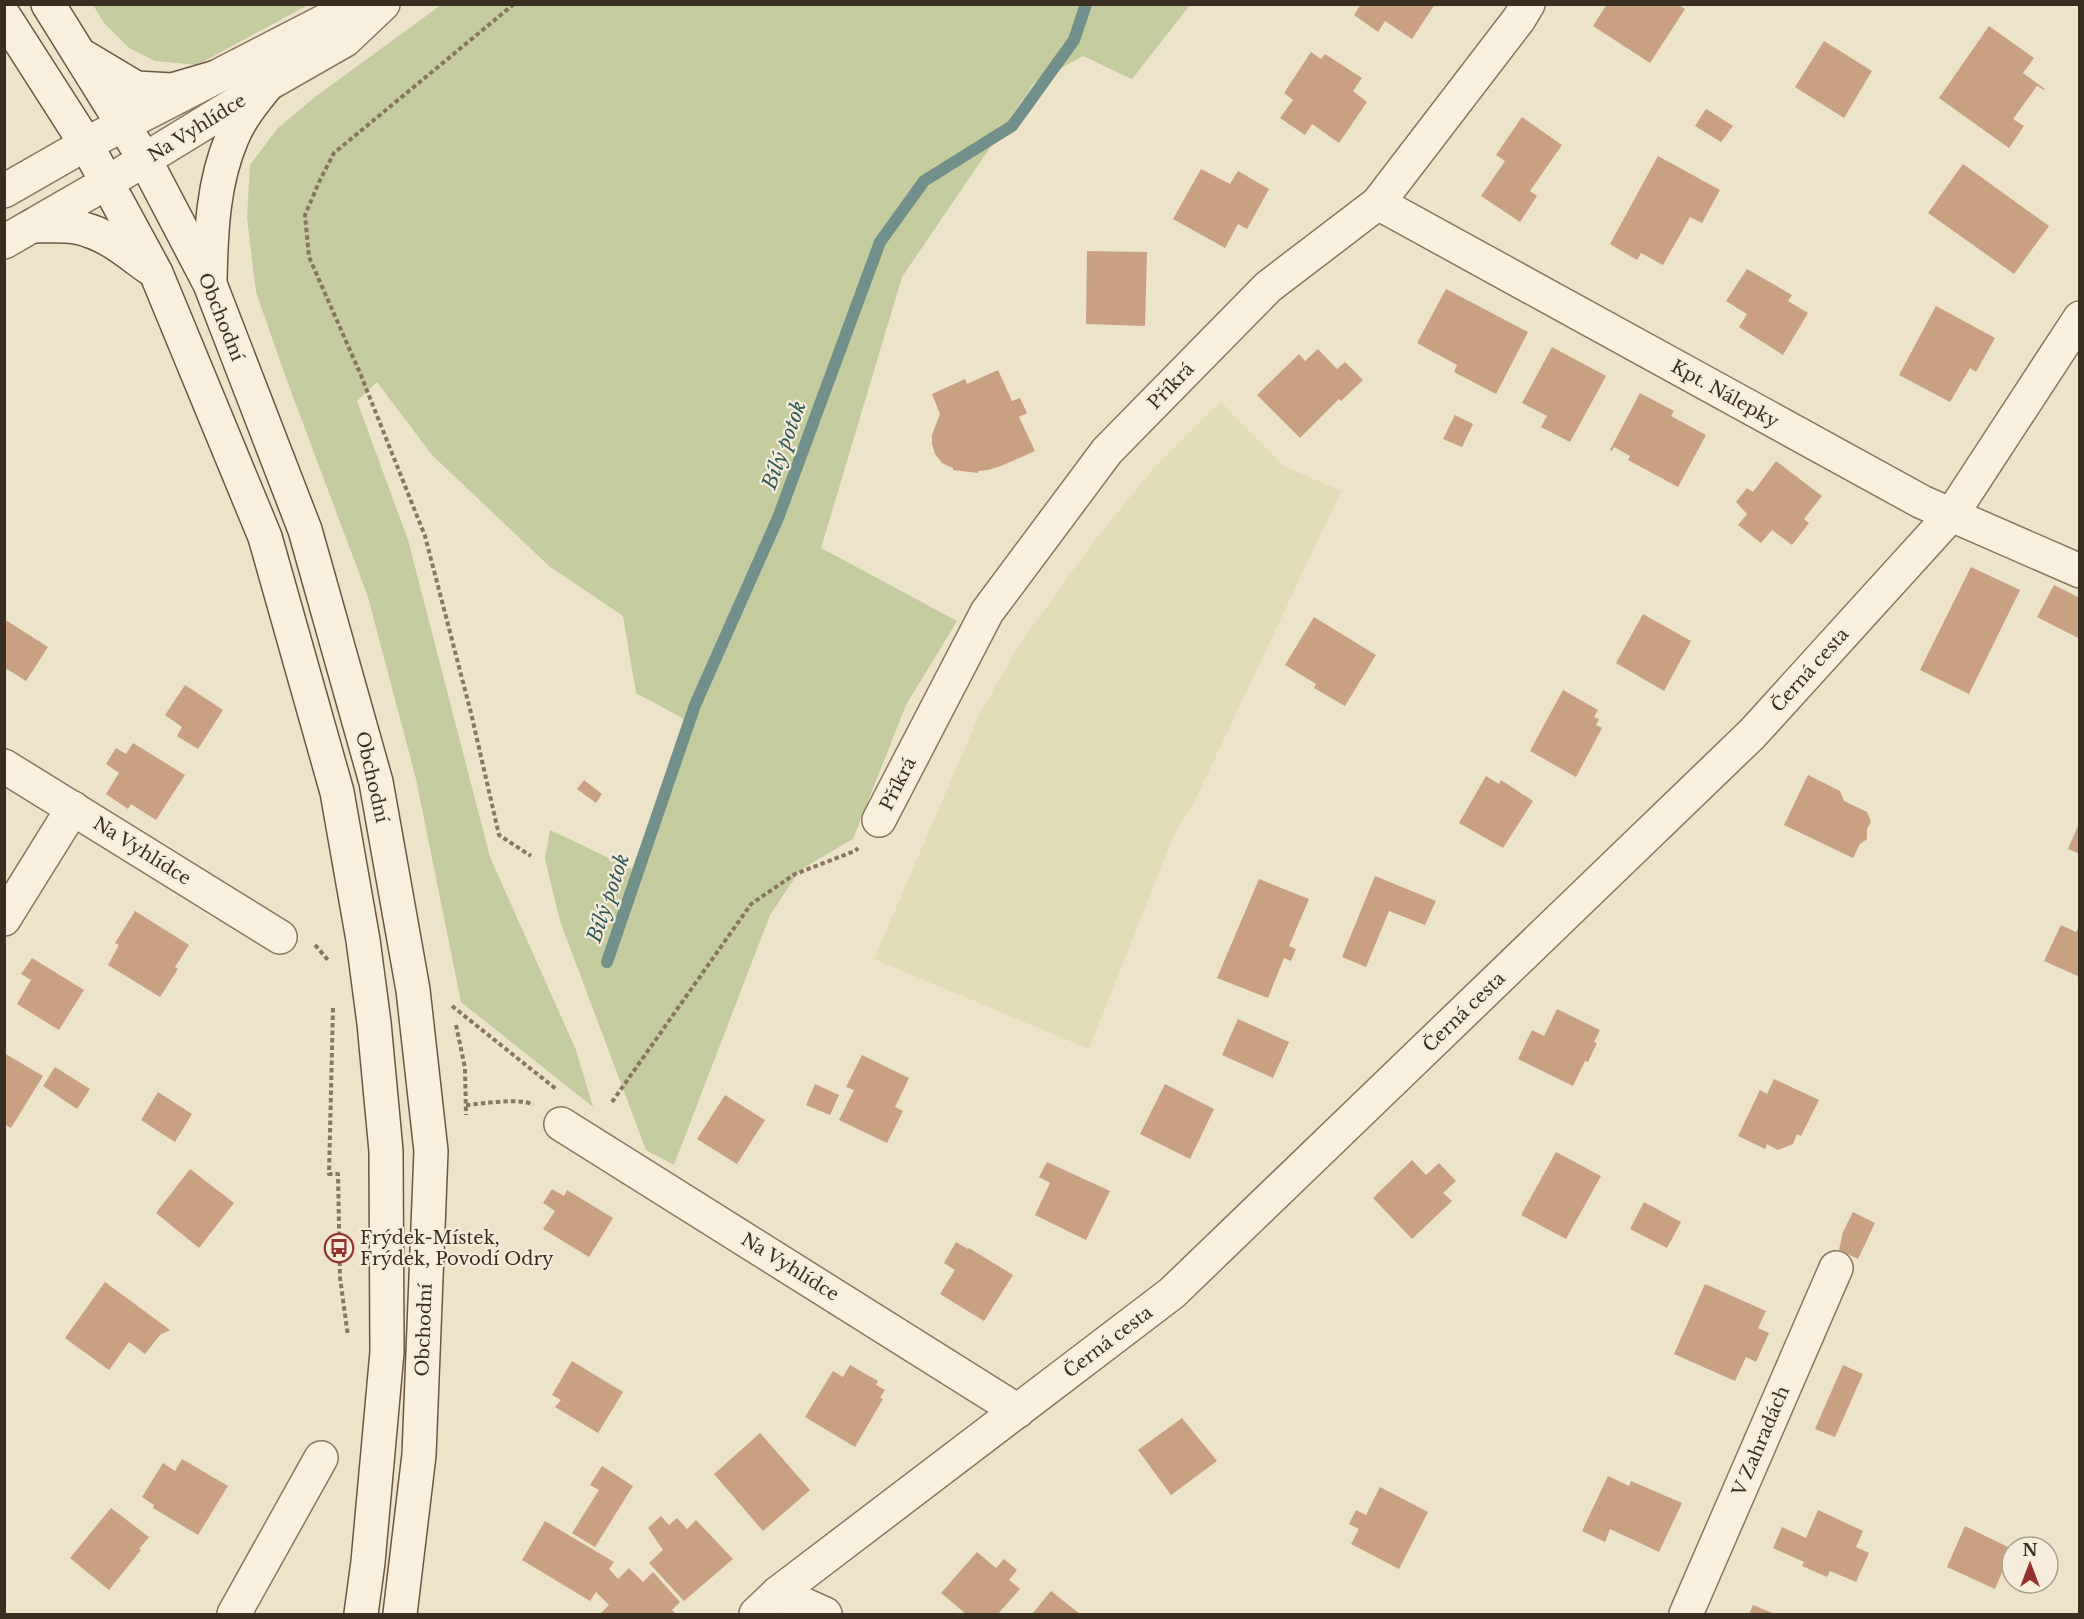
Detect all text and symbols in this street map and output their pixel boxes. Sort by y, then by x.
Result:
street label: Na Vyhlídce [144,89,250,167]
street label: Obchodní [193,270,249,365]
street label: Kpt. Nálepky [1667,355,1783,433]
street label: Příkrá [1143,358,1199,414]
water label: Bílý potok [757,398,811,493]
street label: Černá cesta [1766,623,1854,717]
street label: Obchodní [351,729,393,826]
street label: Příkrá [875,754,921,814]
street label: Na Vyhlídce [89,812,195,890]
water label: Bílý potok [581,851,634,946]
street label: Černá cesta [1418,967,1510,1057]
place label: Frýdek-Místek, Frýdek, Povodí Odry [360,1227,554,1270]
street label: Na Vyhlídce [737,1228,843,1306]
bus stop icon: Frýdek-Místek, Frýdek, Povodí Odry [323,1232,355,1264]
street label: Obchodní [411,1282,437,1377]
street label: Černá cesta [1059,1301,1157,1383]
street label: V Zahradách [1728,1383,1794,1500]
north arrow [2000,1535,2060,1595]
text: N [2022,1540,2038,1560]

